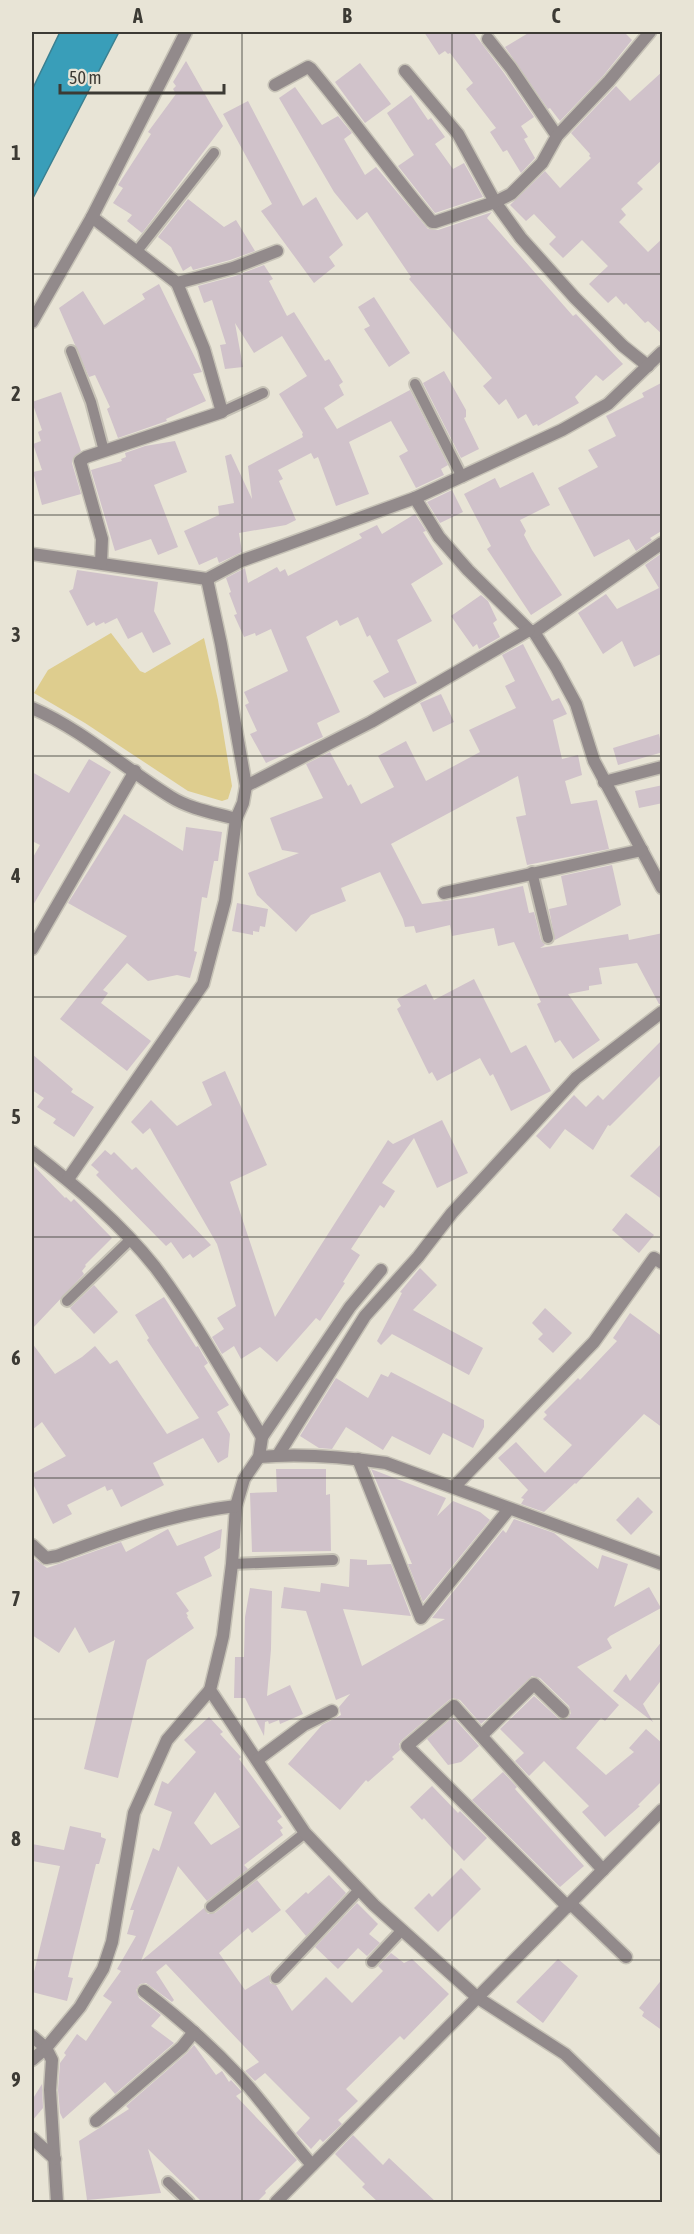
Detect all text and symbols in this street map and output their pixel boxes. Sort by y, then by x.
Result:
text: A [132,4,143,27]
text: B [342,4,352,27]
text: C [552,4,561,27]
scale bar [60,57,224,95]
text: 50 m [69,67,101,88]
text: 1 [11,141,21,164]
text: 2 [11,382,21,405]
text: 3 [11,623,21,646]
text: 4 [10,864,21,887]
text: 5 [11,1105,21,1128]
text: 6 [11,1346,21,1369]
text: 7 [11,1587,21,1610]
text: 8 [11,1827,21,1850]
text: 9 [11,2068,21,2091]

